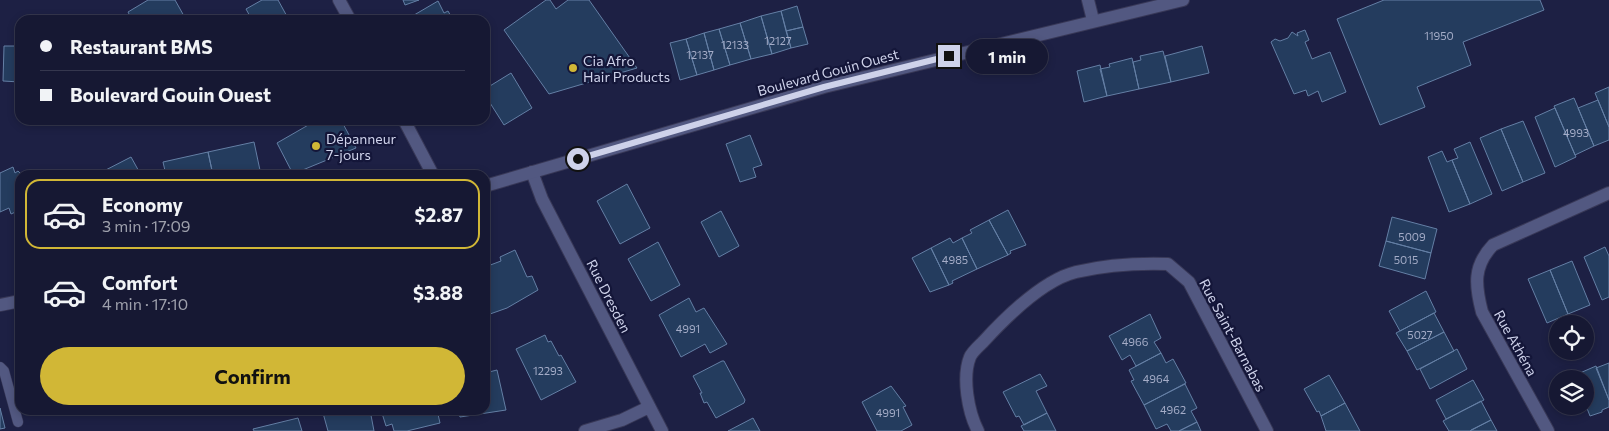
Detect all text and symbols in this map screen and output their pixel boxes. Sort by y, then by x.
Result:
house number: 11950 [1424,29,1454,42]
house number: 12127 [764,34,792,47]
text: Restaurant BMS [70,35,213,58]
house number: 12133 [721,38,749,51]
callout: 1 min [966,38,1049,74]
street label: Boulevard Gouin Ouest [755,45,901,99]
route end [938,45,960,67]
text: 1 min [988,47,1026,66]
house number: 12137 [686,48,714,61]
place label: Cia Afro Hair Products [583,52,670,85]
marker: Cia Afro Hair Products [567,62,579,74]
text: Boulevard Gouin Ouest [70,83,271,106]
house number: 4993 [1563,126,1589,139]
place label: Dépanneur 7-jours [326,130,397,163]
marker: Dépanneur 7-jours [310,140,322,152]
route start [567,148,589,170]
icon: car [42,192,87,237]
text: Economy [102,193,183,216]
text: $2.87 [414,203,463,226]
text: 3 min · 17:09 [102,216,191,235]
house number: 5009 [1398,230,1426,243]
house number: 4985 [942,253,968,266]
house number: 5015 [1394,253,1418,266]
street label: Rue Dresden [583,256,635,336]
icon: car [42,270,87,315]
text: Comfort [102,271,178,294]
street label: Rue Saint-Barnabas [1196,276,1270,394]
text: $3.88 [413,281,463,304]
text: 4 min · 17:10 [102,294,188,313]
street label: Rue Athéna [1491,307,1541,379]
map controls [1549,315,1594,415]
button: locate [1549,315,1594,360]
house number: 4991 [676,322,700,335]
house number: 5027 [1407,328,1433,341]
house number: 4966 [1122,335,1149,348]
button: Confirm [40,347,465,405]
house number: 12293 [533,364,563,377]
button: layers [1549,370,1594,415]
house number: 4964 [1143,372,1170,385]
house number: 4962 [1160,403,1186,416]
house number: 4991 [876,406,900,419]

